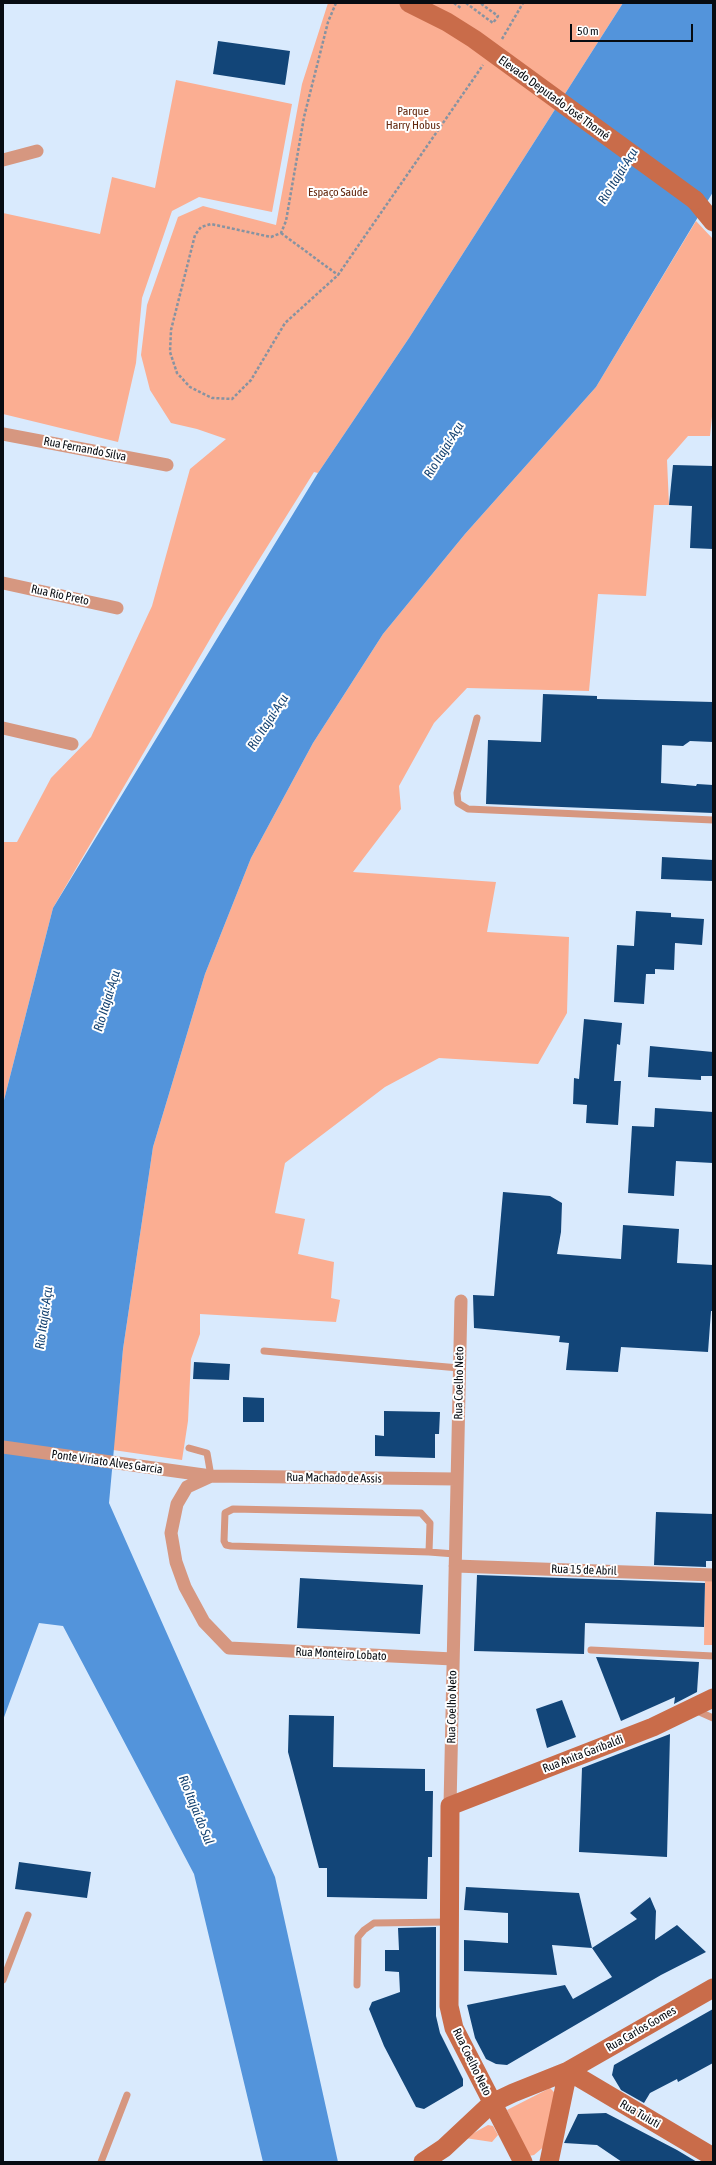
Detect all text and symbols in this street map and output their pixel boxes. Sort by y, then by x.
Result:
scale bar [572,16,695,42]
text: 50 m [577,24,599,38]
street label: Elevado Deputado José Thomé [496,53,612,143]
park label: Parque Harry Hobus [386,104,440,132]
water label: Rio Itajaí-Açu [595,145,641,207]
park label: Espaço Saúde [308,185,368,199]
water label: Rio Itajaí-Açu [421,419,467,481]
street label: Rua Fernando Silva [42,434,128,464]
street label: Rua Rio Preto [30,582,90,608]
water label: Rio Itajaí-Açu [244,691,292,753]
water label: Rio Itajaí-Açu [90,969,124,1033]
water label: Rio Itajaí-Açu [32,1286,56,1350]
street label: Rua Coelho Neto [451,1346,467,1420]
street label: Ponte Viriato Alves Garcia [50,1447,164,1477]
street label: Rua Machado de Assis [286,1470,382,1486]
street label: Rua 15 de Abril [551,1562,617,1578]
street label: Rua Monteiro Lobato [295,1644,387,1664]
street label: Rua Coelho Neto [444,1670,460,1744]
street label: Rua Anita Garibaldi [541,1732,625,1776]
water label: Rio Itajaí do Sul [175,1773,217,1847]
street label: Rua Carlos Gomes [603,2003,679,2055]
street label: Rua Coelho Neto [449,2026,495,2098]
street label: Rua Tuiuti [617,2097,663,2131]

